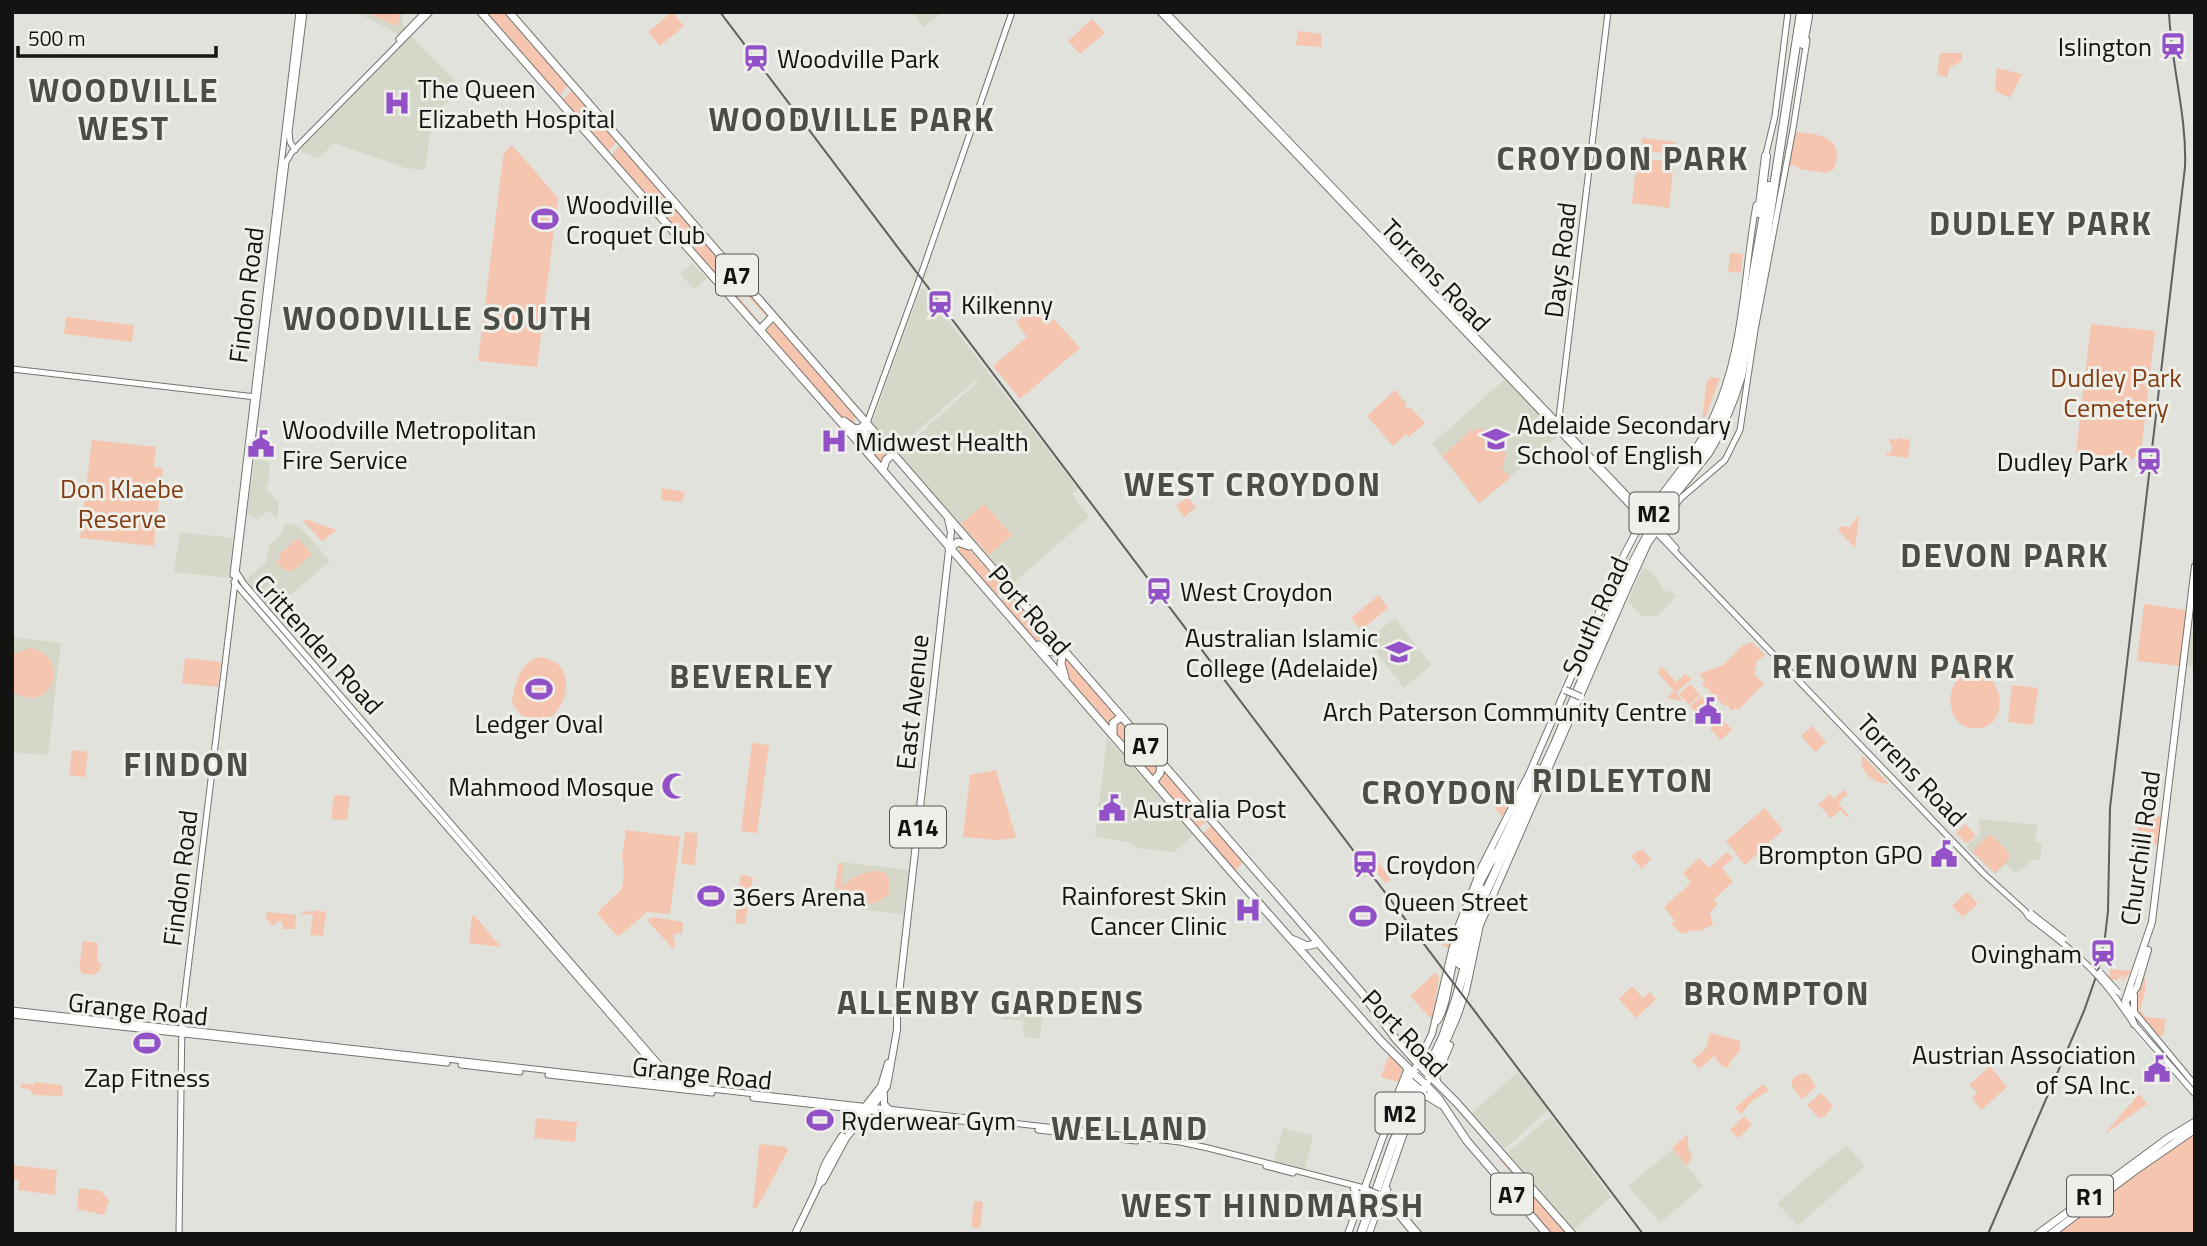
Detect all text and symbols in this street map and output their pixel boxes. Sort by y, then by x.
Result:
scale bar [18,14,215,58]
text: 500 m [28,22,85,54]
place label: Islington [2058,27,2152,66]
station icon: Islington [2158,31,2188,61]
place label: Woodville Park [777,39,940,78]
station icon: Woodville Park [741,43,771,73]
district label: WOODVILLE WEST [28,65,220,153]
place label: The Queen Elizabeth Hospital [418,69,615,138]
hospital icon: The Queen Elizabeth Hospital [382,88,412,118]
district label: WOODVILLE PARK [708,94,996,144]
district label: CROYDON PARK [1497,133,1749,183]
place label: Woodville Croquet Club [566,185,706,254]
district label: DUDLEY PARK [1929,198,2153,248]
street label: Days Road [1534,200,1586,320]
sports icon: Woodville Croquet Club [530,204,560,234]
street label: Torrens Road [1372,210,1500,340]
street label: Findon Road [218,225,274,365]
road number: A7 [716,254,758,296]
place label: Kilkenny [961,285,1053,324]
station icon: Kilkenny [925,289,955,319]
district label: WOODVILLE SOUTH [282,293,594,343]
park label: Dudley Park Cemetery [2050,358,2182,427]
place label: Adelaide Secondary School of English [1517,405,1731,474]
place label: Woodville Metropolitan Fire Service [282,410,536,479]
place label: Midwest Health [855,422,1029,461]
school or university icon: Adelaide Secondary School of English [1481,424,1511,454]
hospital icon: Midwest Health [819,426,849,456]
public building icon: Woodville Metropolitan Fire Service [246,429,276,459]
place label: Dudley Park [1997,442,2128,481]
station icon: Dudley Park [2134,446,2164,476]
district label: WEST CROYDON [1124,459,1382,509]
park label: Don Klaebe Reserve [60,469,184,538]
road number: M2 [1630,492,1678,534]
district label: DEVON PARK [1900,530,2110,580]
street label: South Road [1551,550,1639,682]
street label: Port Road [979,556,1081,664]
street label: Crittenden Road [245,565,393,723]
place label: West Croydon [1180,572,1333,611]
station icon: West Croydon [1144,576,1174,606]
place label: Australian Islamic College (Adelaide) [1185,618,1378,687]
street label: East Avenue [886,632,938,772]
school or university icon: Australian Islamic College (Adelaide) [1384,637,1414,667]
district label: RENOWN PARK [1772,641,2016,691]
district label: BEVERLEY [669,651,835,701]
sports icon: Ledger Oval [524,674,554,704]
place label: Arch Paterson Community Centre [1323,692,1687,731]
public building icon: Arch Paterson Community Centre [1693,696,1723,726]
place label: Ledger Oval [475,704,603,743]
street label: Torrens Road [1848,705,1976,835]
road number: A7 [1125,724,1167,766]
district label: FINDON [123,739,251,789]
district label: RIDLEYTON [1532,755,1714,805]
place label: Mahmood Mosque [448,767,654,806]
district label: CROYDON [1362,767,1518,817]
street label: Churchill Road [2110,768,2170,928]
mosque icon: Mahmood Mosque [660,771,690,801]
place label: Australia Post [1133,789,1286,828]
public building icon: Australia Post [1097,793,1127,823]
road number: A14 [890,806,946,848]
street label: Findon Road [152,808,208,948]
place label: Brompton GPO [1758,835,1923,874]
public building icon: Brompton GPO [1929,839,1959,869]
place label: Croydon [1386,845,1476,884]
station icon: Croydon [1350,849,1380,879]
place label: Rainforest Skin Cancer Clinic [1061,876,1227,945]
place label: 36ers Arena [732,877,865,916]
sports icon: 36ers Arena [696,881,726,911]
place label: Queen Street Pilates [1384,882,1528,951]
hospital icon: Rainforest Skin Cancer Clinic [1233,895,1263,925]
sports icon: Queen Street Pilates [1348,901,1378,931]
place label: Ovingham [1971,934,2082,973]
station icon: Ovingham [2088,938,2118,968]
district label: BROMPTON [1683,968,1871,1018]
district label: ALLENBY GARDENS [837,977,1145,1027]
street label: Port Road [1353,980,1457,1086]
street label: Grange Road [66,982,210,1036]
sports icon: Zap Fitness [132,1028,162,1058]
place label: Austrian Association of SA Inc. [1912,1035,2136,1104]
street label: Grange Road [630,1046,774,1100]
public building icon: Austrian Association of SA Inc. [2142,1054,2172,1084]
place label: Zap Fitness [84,1058,210,1097]
road number: M2 [1376,1092,1424,1134]
place label: Ryderwear Gym [841,1101,1016,1140]
district label: WELLAND [1051,1103,1209,1153]
sports icon: Ryderwear Gym [805,1105,835,1135]
road number: A7 [1491,1174,1533,1214]
road number: R1 [2067,1176,2113,1216]
district label: WEST HINDMARSH [1121,1180,1425,1230]

